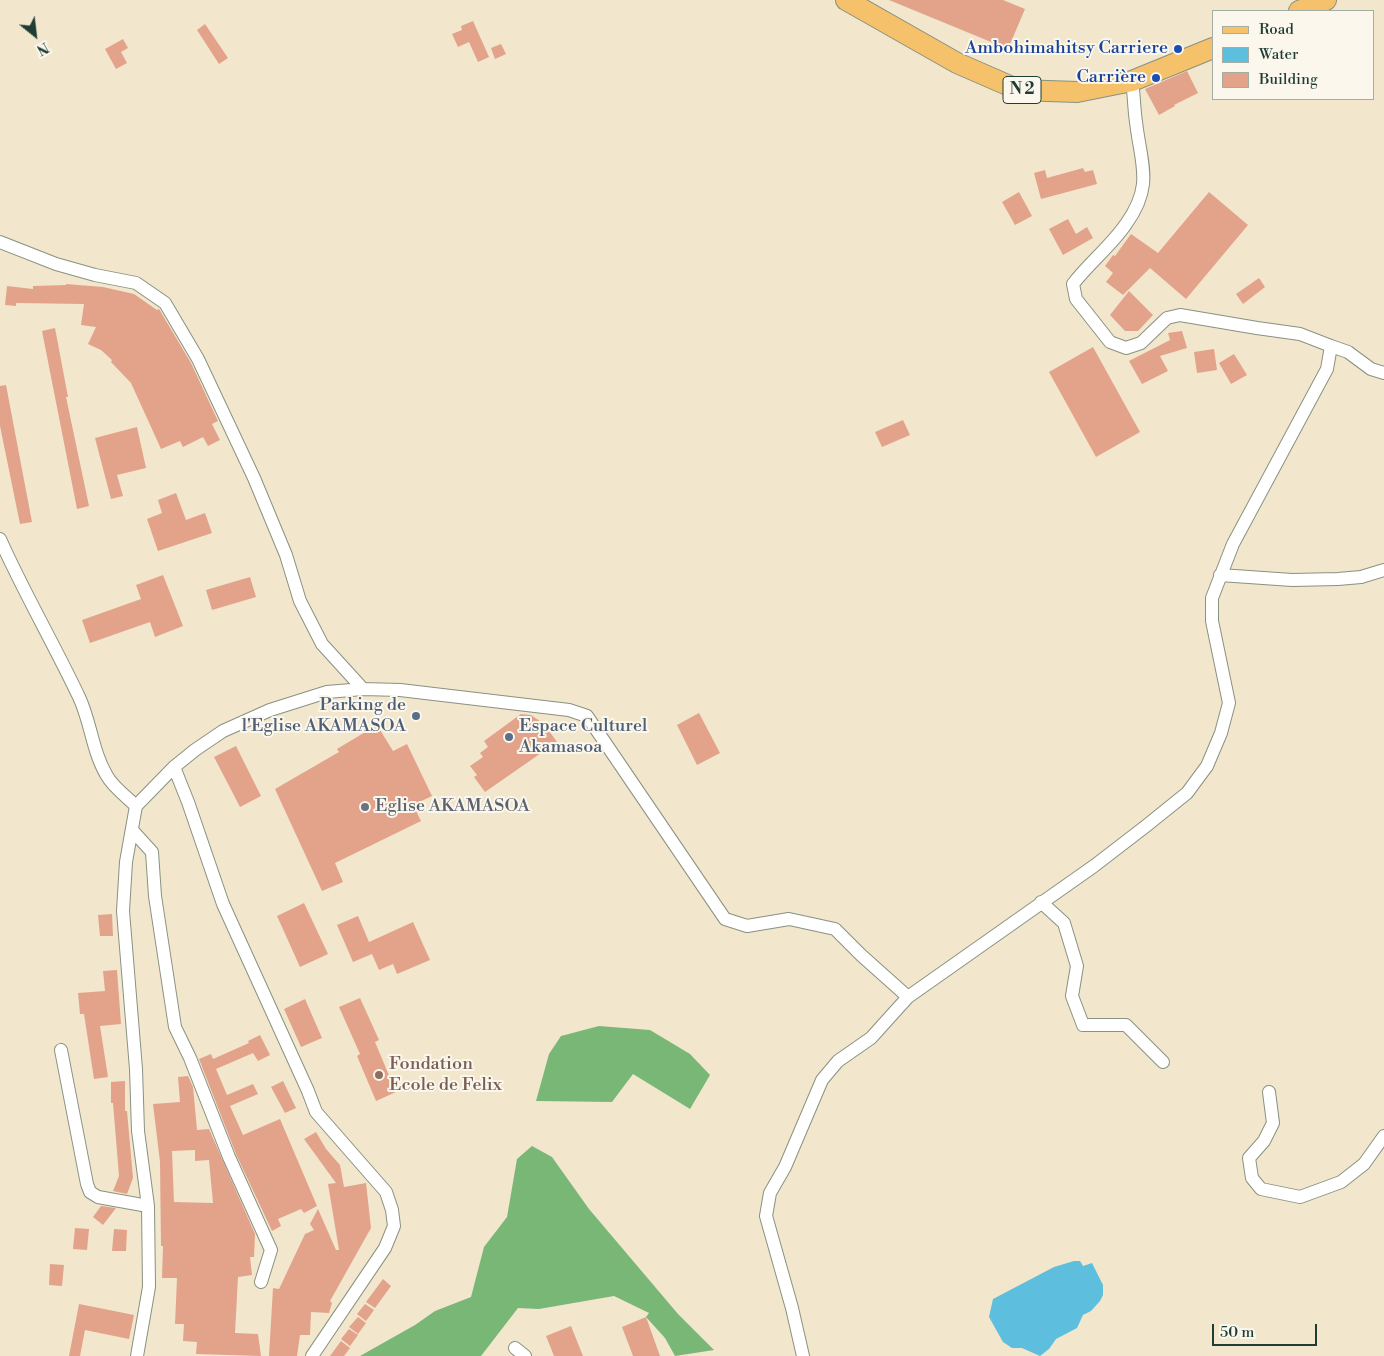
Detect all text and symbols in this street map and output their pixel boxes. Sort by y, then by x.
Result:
north arrow [10,10,60,60]
legend [1212,10,1374,100]
text: Road [1259,20,1294,39]
text: N [33,38,51,59]
place label: Ambohimahitsy Carriere [965,38,1168,60]
marker: Ambohimahitsy Carriere [1172,43,1184,55]
text: Water [1259,45,1298,64]
place label: Carrière [1077,67,1146,89]
text: Building [1259,70,1318,89]
marker: Carrière [1150,72,1162,84]
road number: N 2 [1003,76,1041,104]
place label: Parking de l'Eglise AKAMASOA [242,695,406,738]
marker: Parking de l'Eglise AKAMASOA [410,710,422,722]
place label: Espace Culturel Akamasoa [519,716,647,759]
marker: Espace Culturel Akamasoa [503,731,515,743]
place label: Eglise AKAMASOA [375,796,530,818]
marker: Eglise AKAMASOA [359,801,371,813]
place label: Fondation Ecole de Felix [389,1054,502,1096]
marker: Fondation Ecole de Felix [373,1069,385,1081]
scale bar [1214,1314,1319,1346]
text: 50 m [1220,1323,1254,1342]

